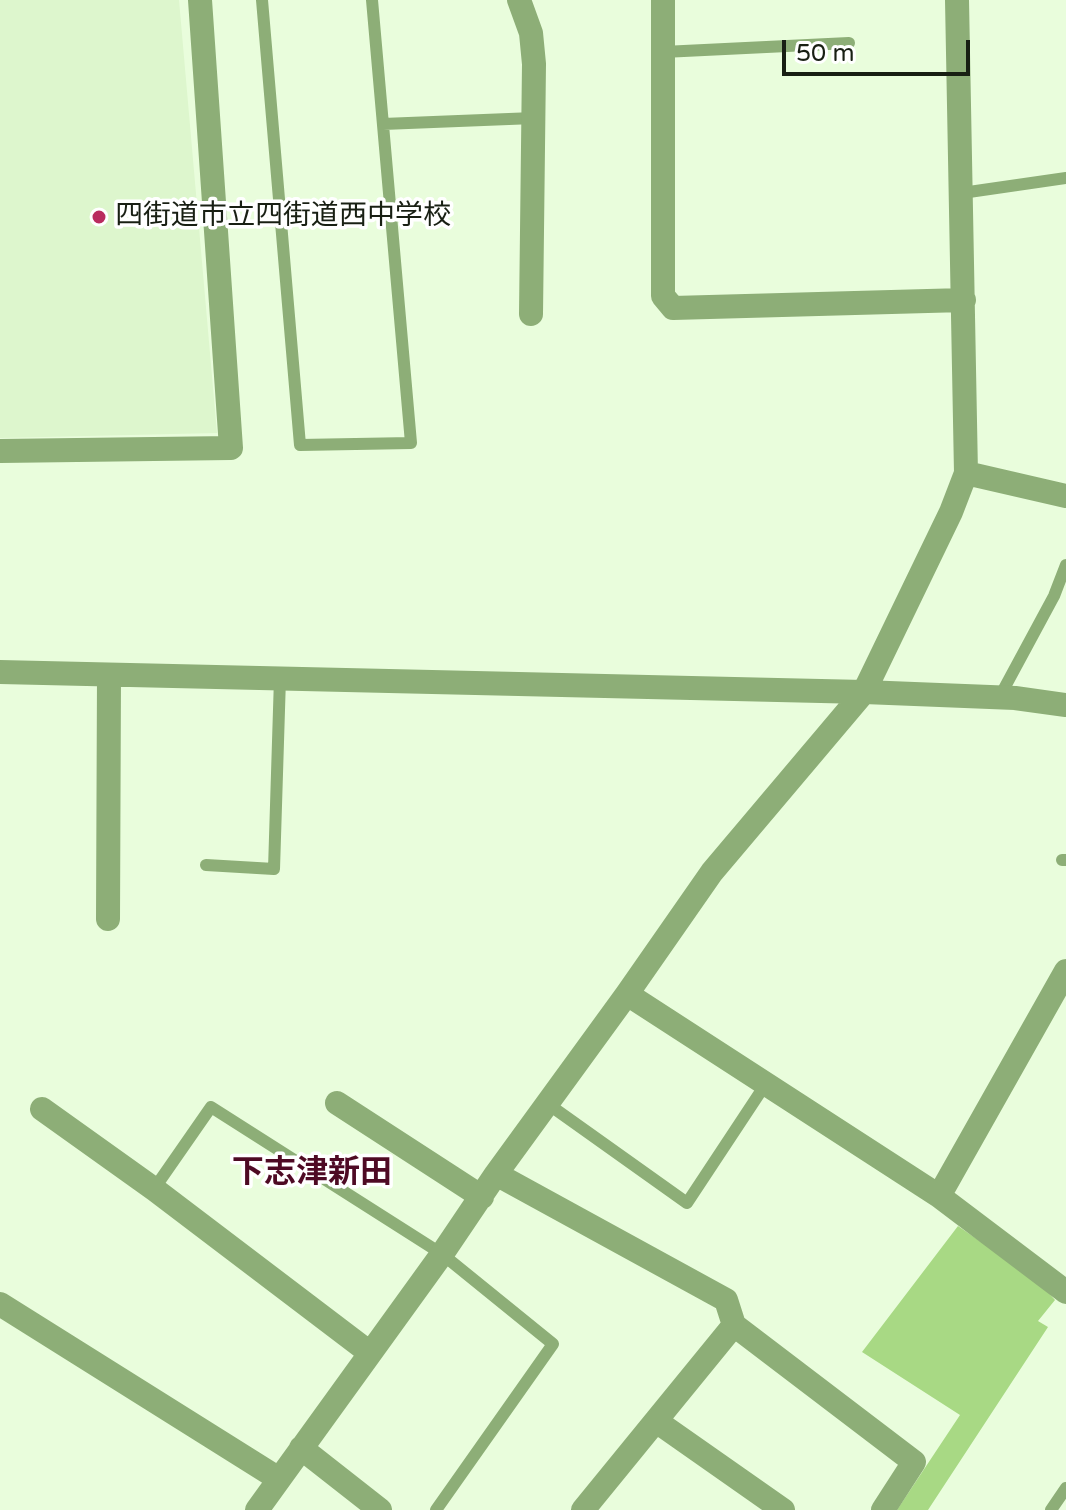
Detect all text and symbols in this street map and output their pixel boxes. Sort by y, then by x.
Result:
scale bar [786,24,974,74]
text: 50 m [796,39,854,68]
place label: 四街道市立四街道西中学校 [115,200,451,234]
marker: 四街道市立四街道西中学校 [90,208,108,226]
district label: 下志津新田 [232,1155,392,1193]

